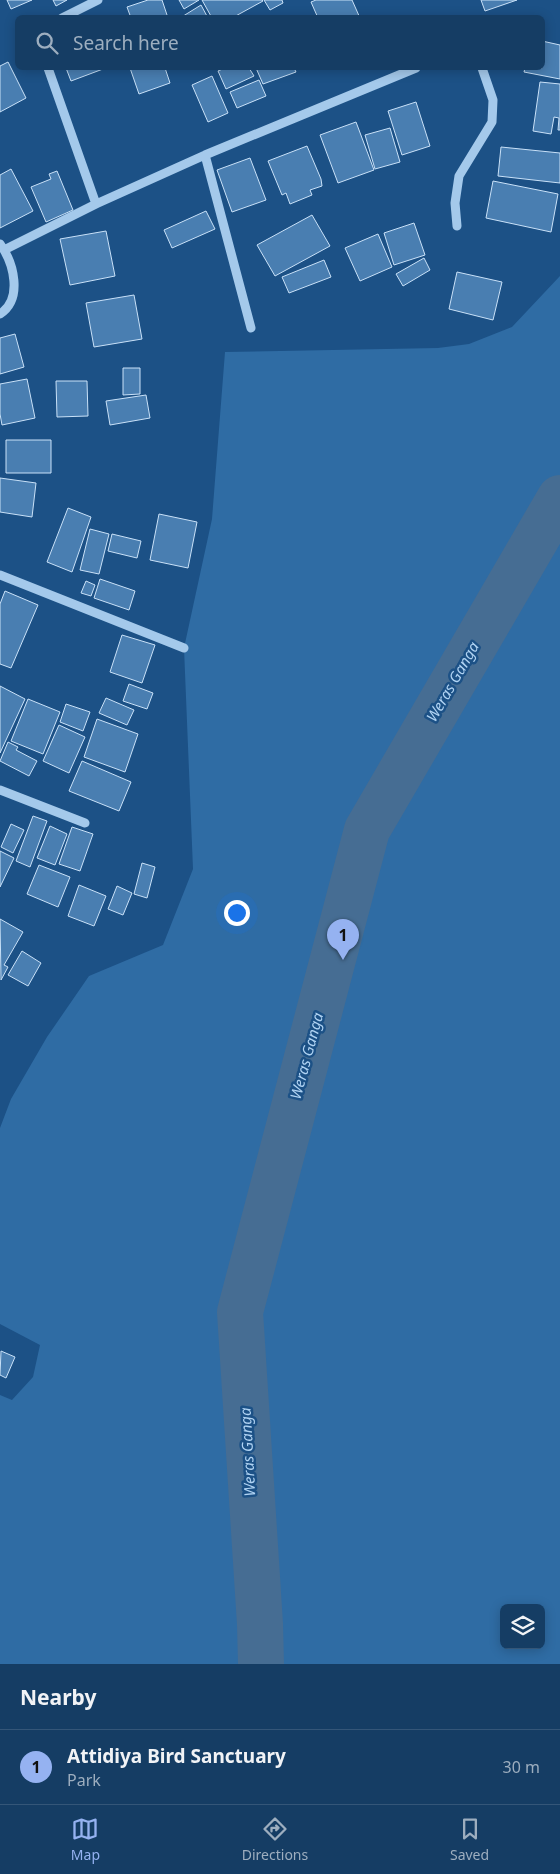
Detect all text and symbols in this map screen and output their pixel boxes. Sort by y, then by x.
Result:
search box [15,15,545,70]
icon: search [33,29,61,57]
text: Search here [73,30,179,56]
water label: Weras Ganga [421,637,483,725]
your location [224,900,250,926]
pin: 1 [327,919,359,960]
water label: Weras Ganga [285,1010,327,1101]
water label: Weras Ganga [235,1407,259,1497]
map controls [500,1604,545,1649]
button: layers [500,1604,545,1649]
text: Nearby [20,1683,96,1711]
text: Attidiya Bird Sanctuary [67,1743,286,1769]
text: 1 [31,1756,41,1778]
text: 30 m [503,1756,540,1778]
text: Park [67,1769,101,1791]
tab: Map [71,1815,100,1864]
tab: Directions [242,1815,308,1864]
tab: Saved [450,1815,489,1864]

